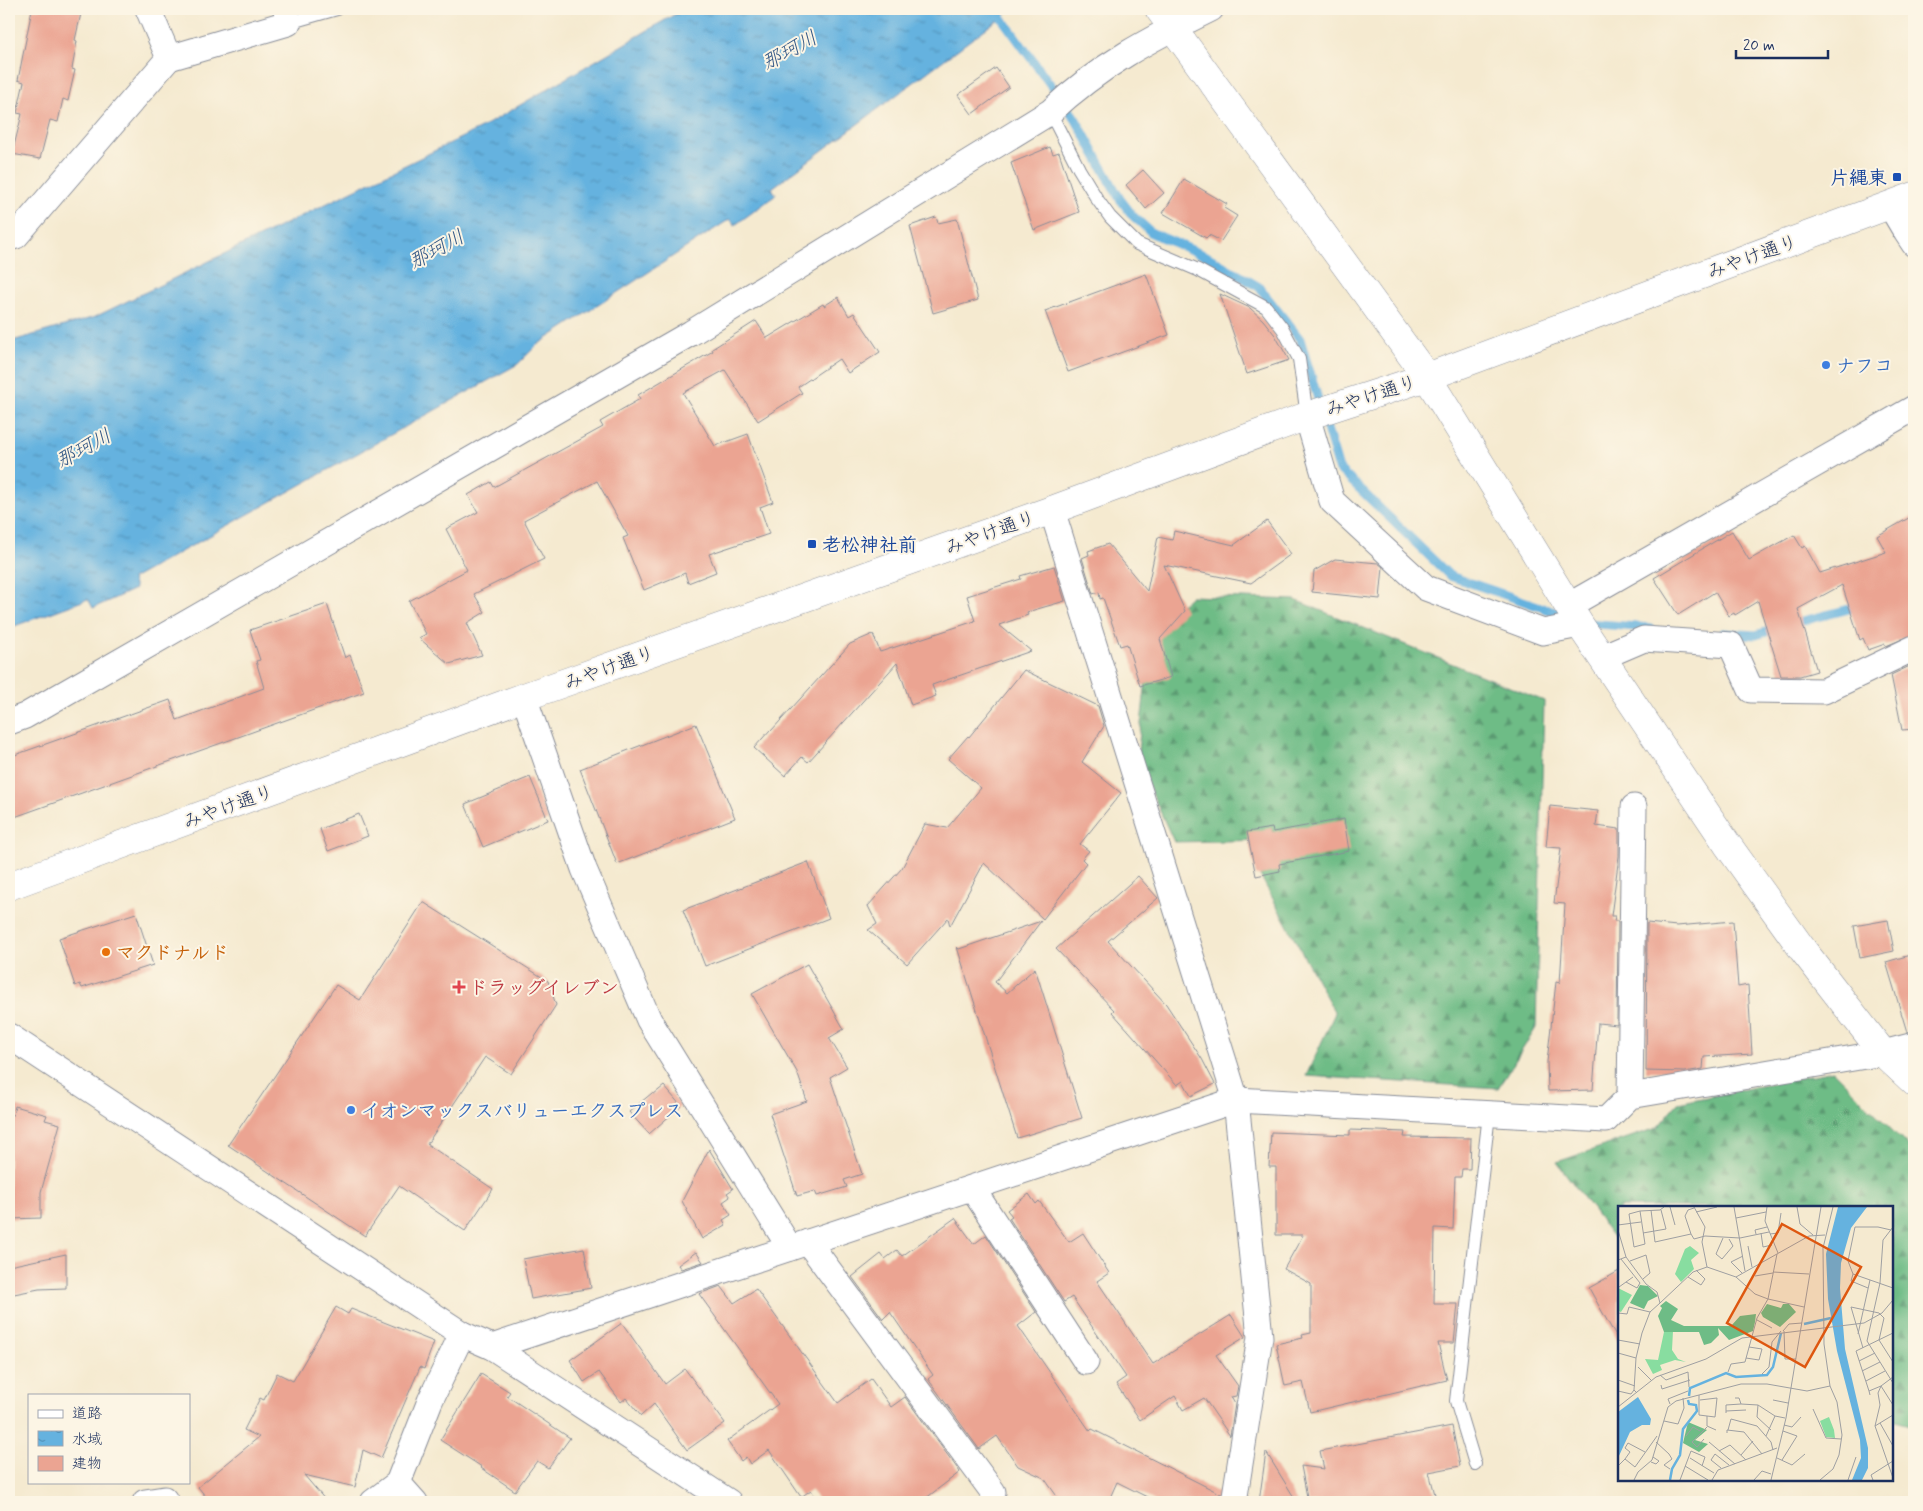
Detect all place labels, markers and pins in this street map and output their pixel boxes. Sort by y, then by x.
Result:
place label: 片縄東 [1830,166,1887,191]
marker: 片縄東 [1891,171,1903,183]
place label: ナフコ [1836,354,1893,379]
marker: ナフコ [1820,359,1832,371]
place label: 老松神社前 [822,533,917,558]
marker: 老松神社前 [806,538,818,550]
place label: マクドナルド [116,941,229,966]
marker: マクドナルド [100,946,112,958]
place label: ドラッグイレブン [469,976,619,1001]
marker: ドラッグイレブン [453,981,465,993]
place label: イオンマックスバリューエクスプレス [361,1099,683,1124]
marker: イオンマックスバリューエクスプレス [345,1104,357,1116]

